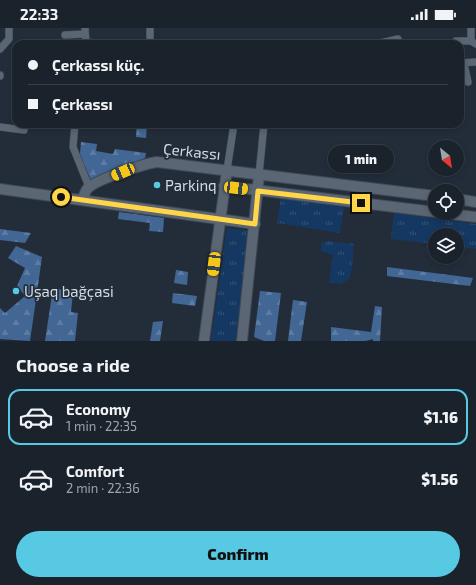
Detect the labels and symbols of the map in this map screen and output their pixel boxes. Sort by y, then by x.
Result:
street label: Çerkassı [162,139,222,164]
north arrow [428,140,464,176]
callout: 1 min [328,145,394,173]
car [110,162,136,182]
place label: Parkinq [165,176,217,194]
marker: Parkinq [152,180,162,190]
car [223,181,249,195]
route start [52,188,70,206]
route end [352,194,370,212]
car [207,251,221,277]
place label: Uşaq bağçasi [24,282,114,301]
marker: Uşaq bağçasi [11,286,21,296]

